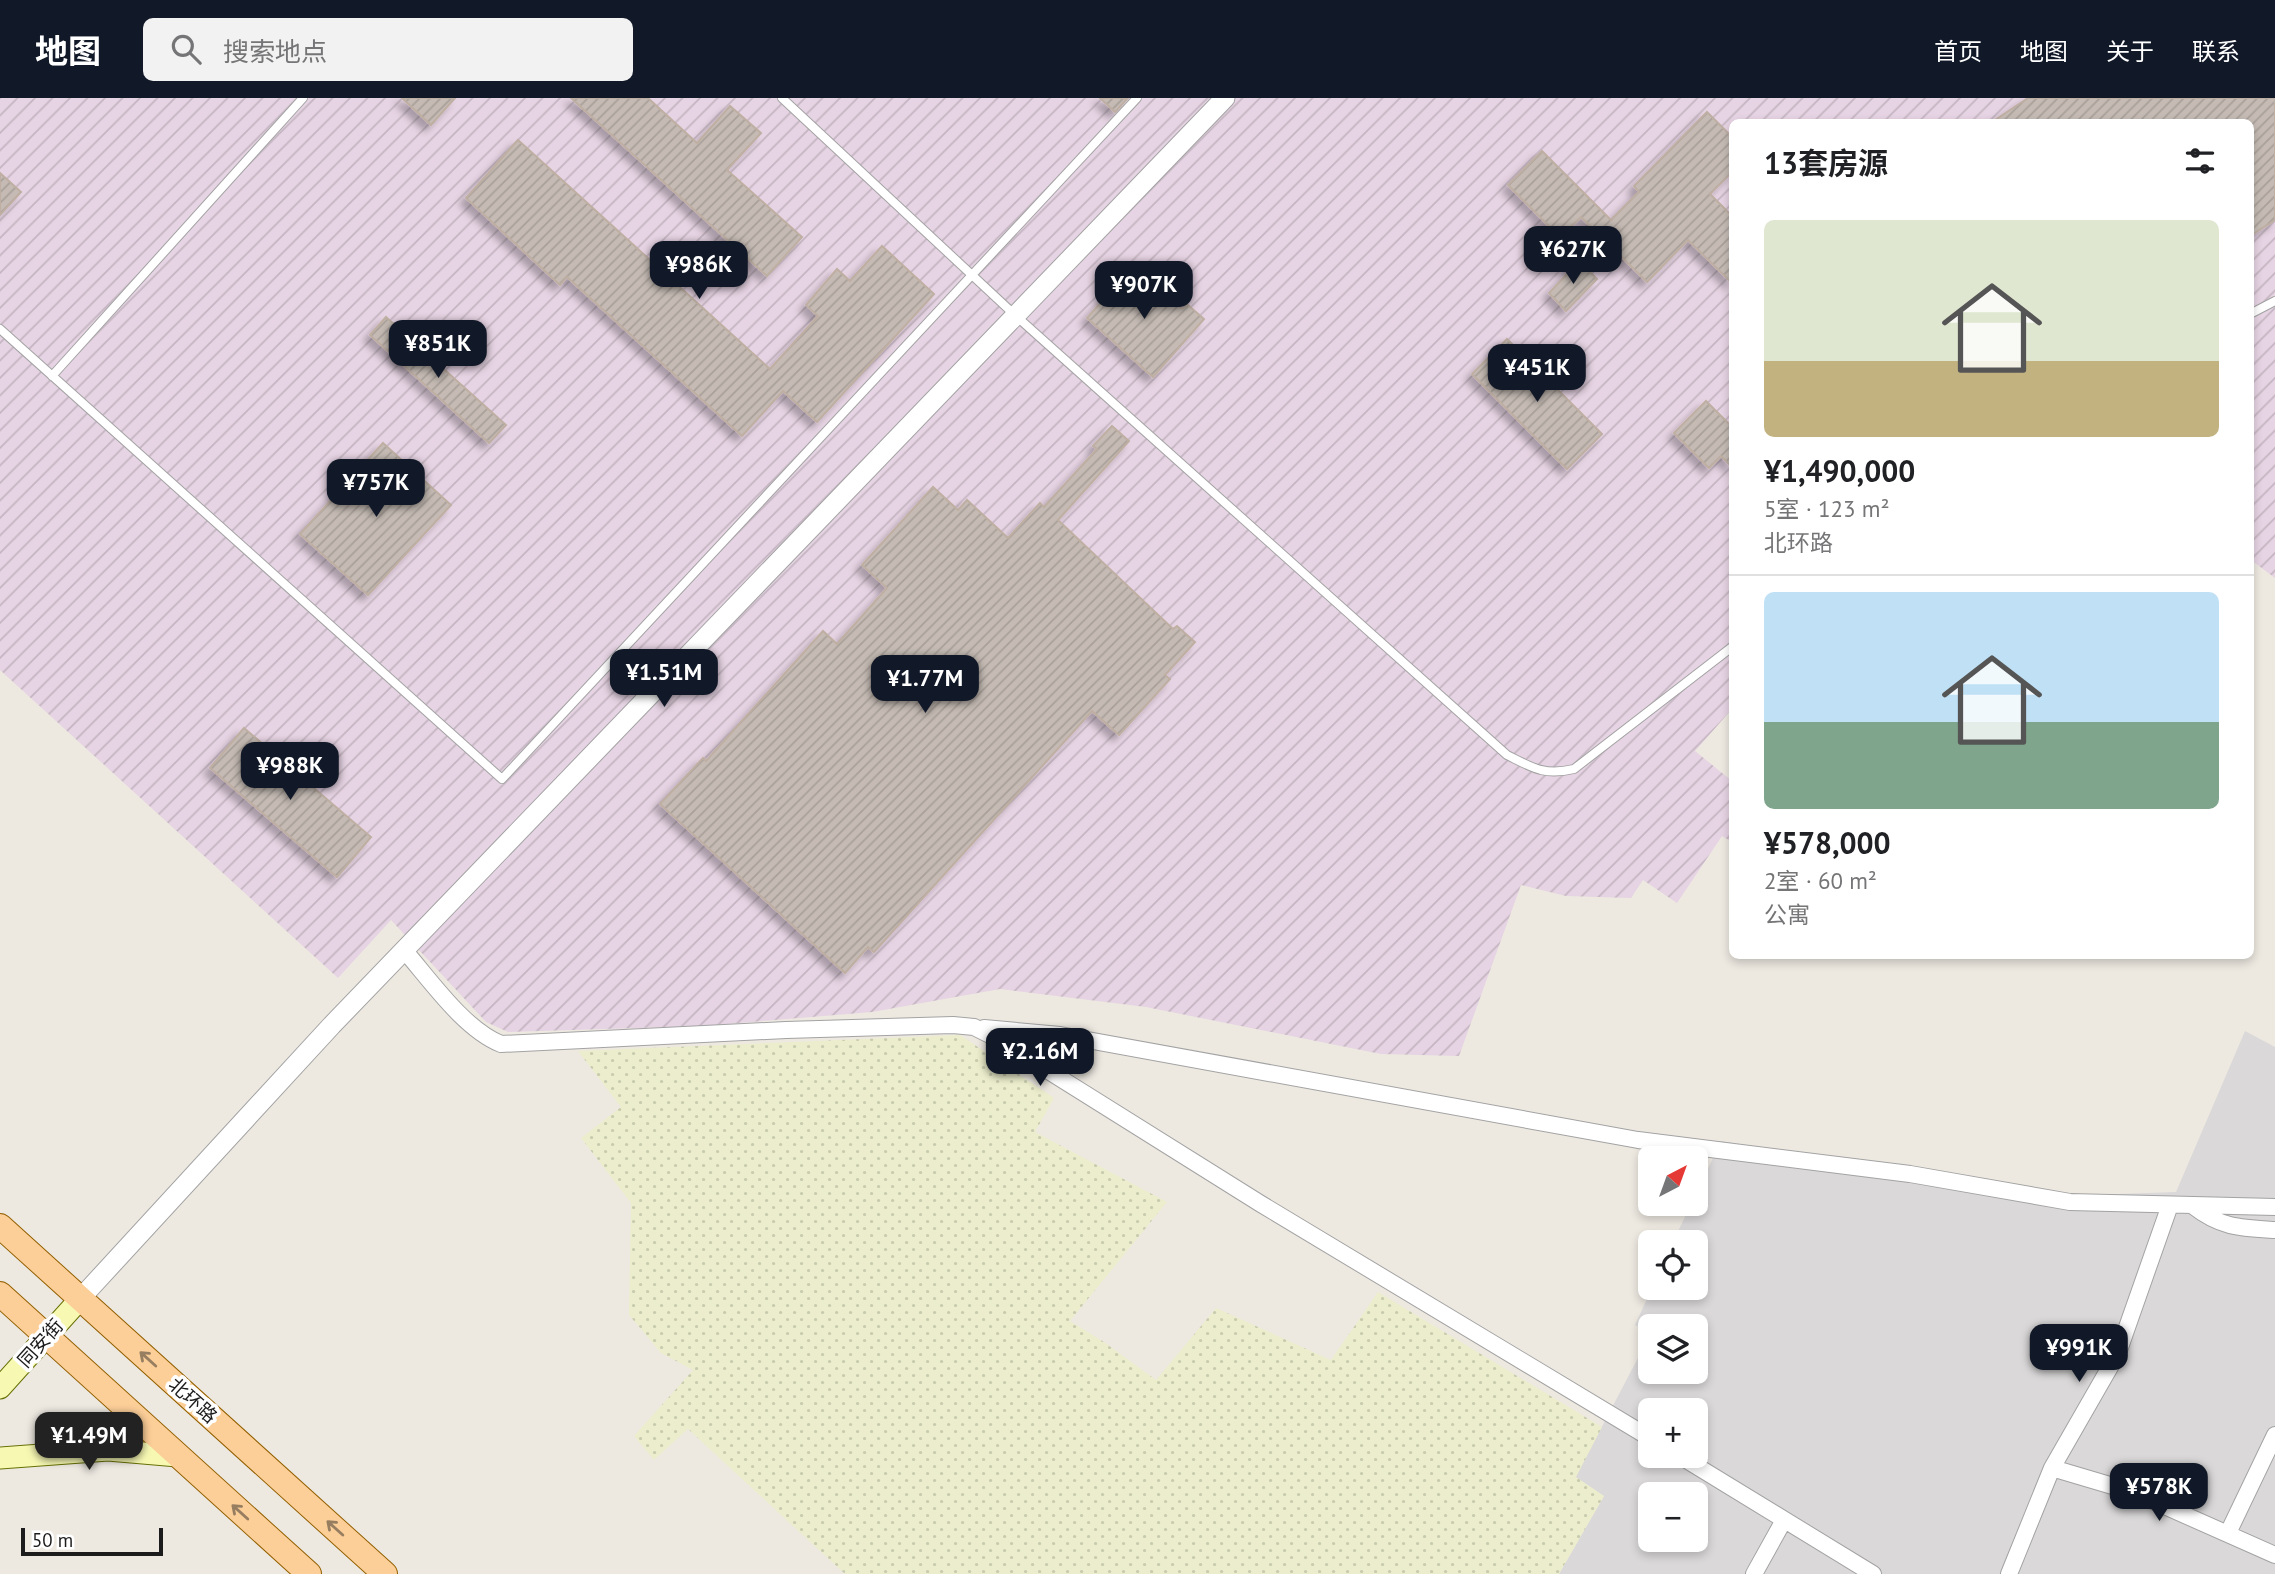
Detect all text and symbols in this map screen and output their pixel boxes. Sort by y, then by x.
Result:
search box [143,18,633,81]
text: 地图 [35,29,101,72]
icon: search [167,30,205,68]
text: 搜索地点 [223,35,327,68]
text: 首页 [1934,36,1982,67]
text: 地图 [2020,36,2068,67]
text: 关于 [2106,36,2154,67]
text: 联系 [2192,36,2240,67]
icon: filters [2181,142,2219,180]
text: 13套房源 [1764,143,1888,182]
pin: ¥627K [1524,226,1622,286]
text: ¥627K [1540,234,1606,263]
pin: ¥986K [650,242,748,301]
text: ¥986K [666,249,732,278]
pin: ¥907K [1095,262,1193,321]
icon: home [1929,265,2055,391]
text: ¥907K [1111,269,1177,298]
pin: ¥851K [389,320,487,380]
text: ¥851K [405,328,471,357]
pin: ¥451K [1488,344,1586,404]
text: ¥451K [1504,352,1570,381]
text: ¥1,490,000 [1764,451,1915,490]
pin: ¥757K [327,460,425,519]
text: ¥757K [343,467,409,496]
text: 5室 · 123 m² [1764,494,1889,523]
text: 北环路 [1764,528,1833,557]
icon: home [1929,637,2055,763]
pin: ¥1.51M [607,650,721,709]
pin: ¥1.77M [868,656,982,715]
text: ¥1.51M [626,657,702,686]
text: ¥1.77M [887,663,963,692]
pin: ¥988K [241,742,339,802]
text: ¥988K [257,750,323,779]
text: ¥578,000 [1764,823,1891,862]
text: 2室 · 60 m² [1764,866,1877,895]
text: 公寓 [1764,900,1810,929]
pin: ¥2.16M [983,1028,1097,1088]
text: ¥2.16M [1002,1036,1078,1065]
north arrow [1638,1146,1708,1216]
map controls [1638,1146,1708,1552]
button: locate [1638,1230,1708,1300]
street label: 同安街 [12,1314,68,1372]
button: layers [1638,1314,1708,1384]
pin: ¥991K [2030,1324,2128,1384]
text: ¥991K [2046,1332,2112,1361]
one-way arrow [139,1352,157,1368]
street label: 北环路 [164,1372,222,1428]
button: + [1638,1398,1708,1468]
pin: ¥1.49M [32,1412,146,1472]
text: ¥1.49M [51,1420,127,1449]
pin: ¥578K [2110,1464,2208,1523]
text: ¥578K [2126,1471,2192,1500]
button: − [1638,1482,1708,1552]
one-way arrow [231,1504,249,1520]
one-way arrow [326,1521,344,1537]
scale bar [21,1525,163,1557]
text: 50 m [32,1528,73,1552]

